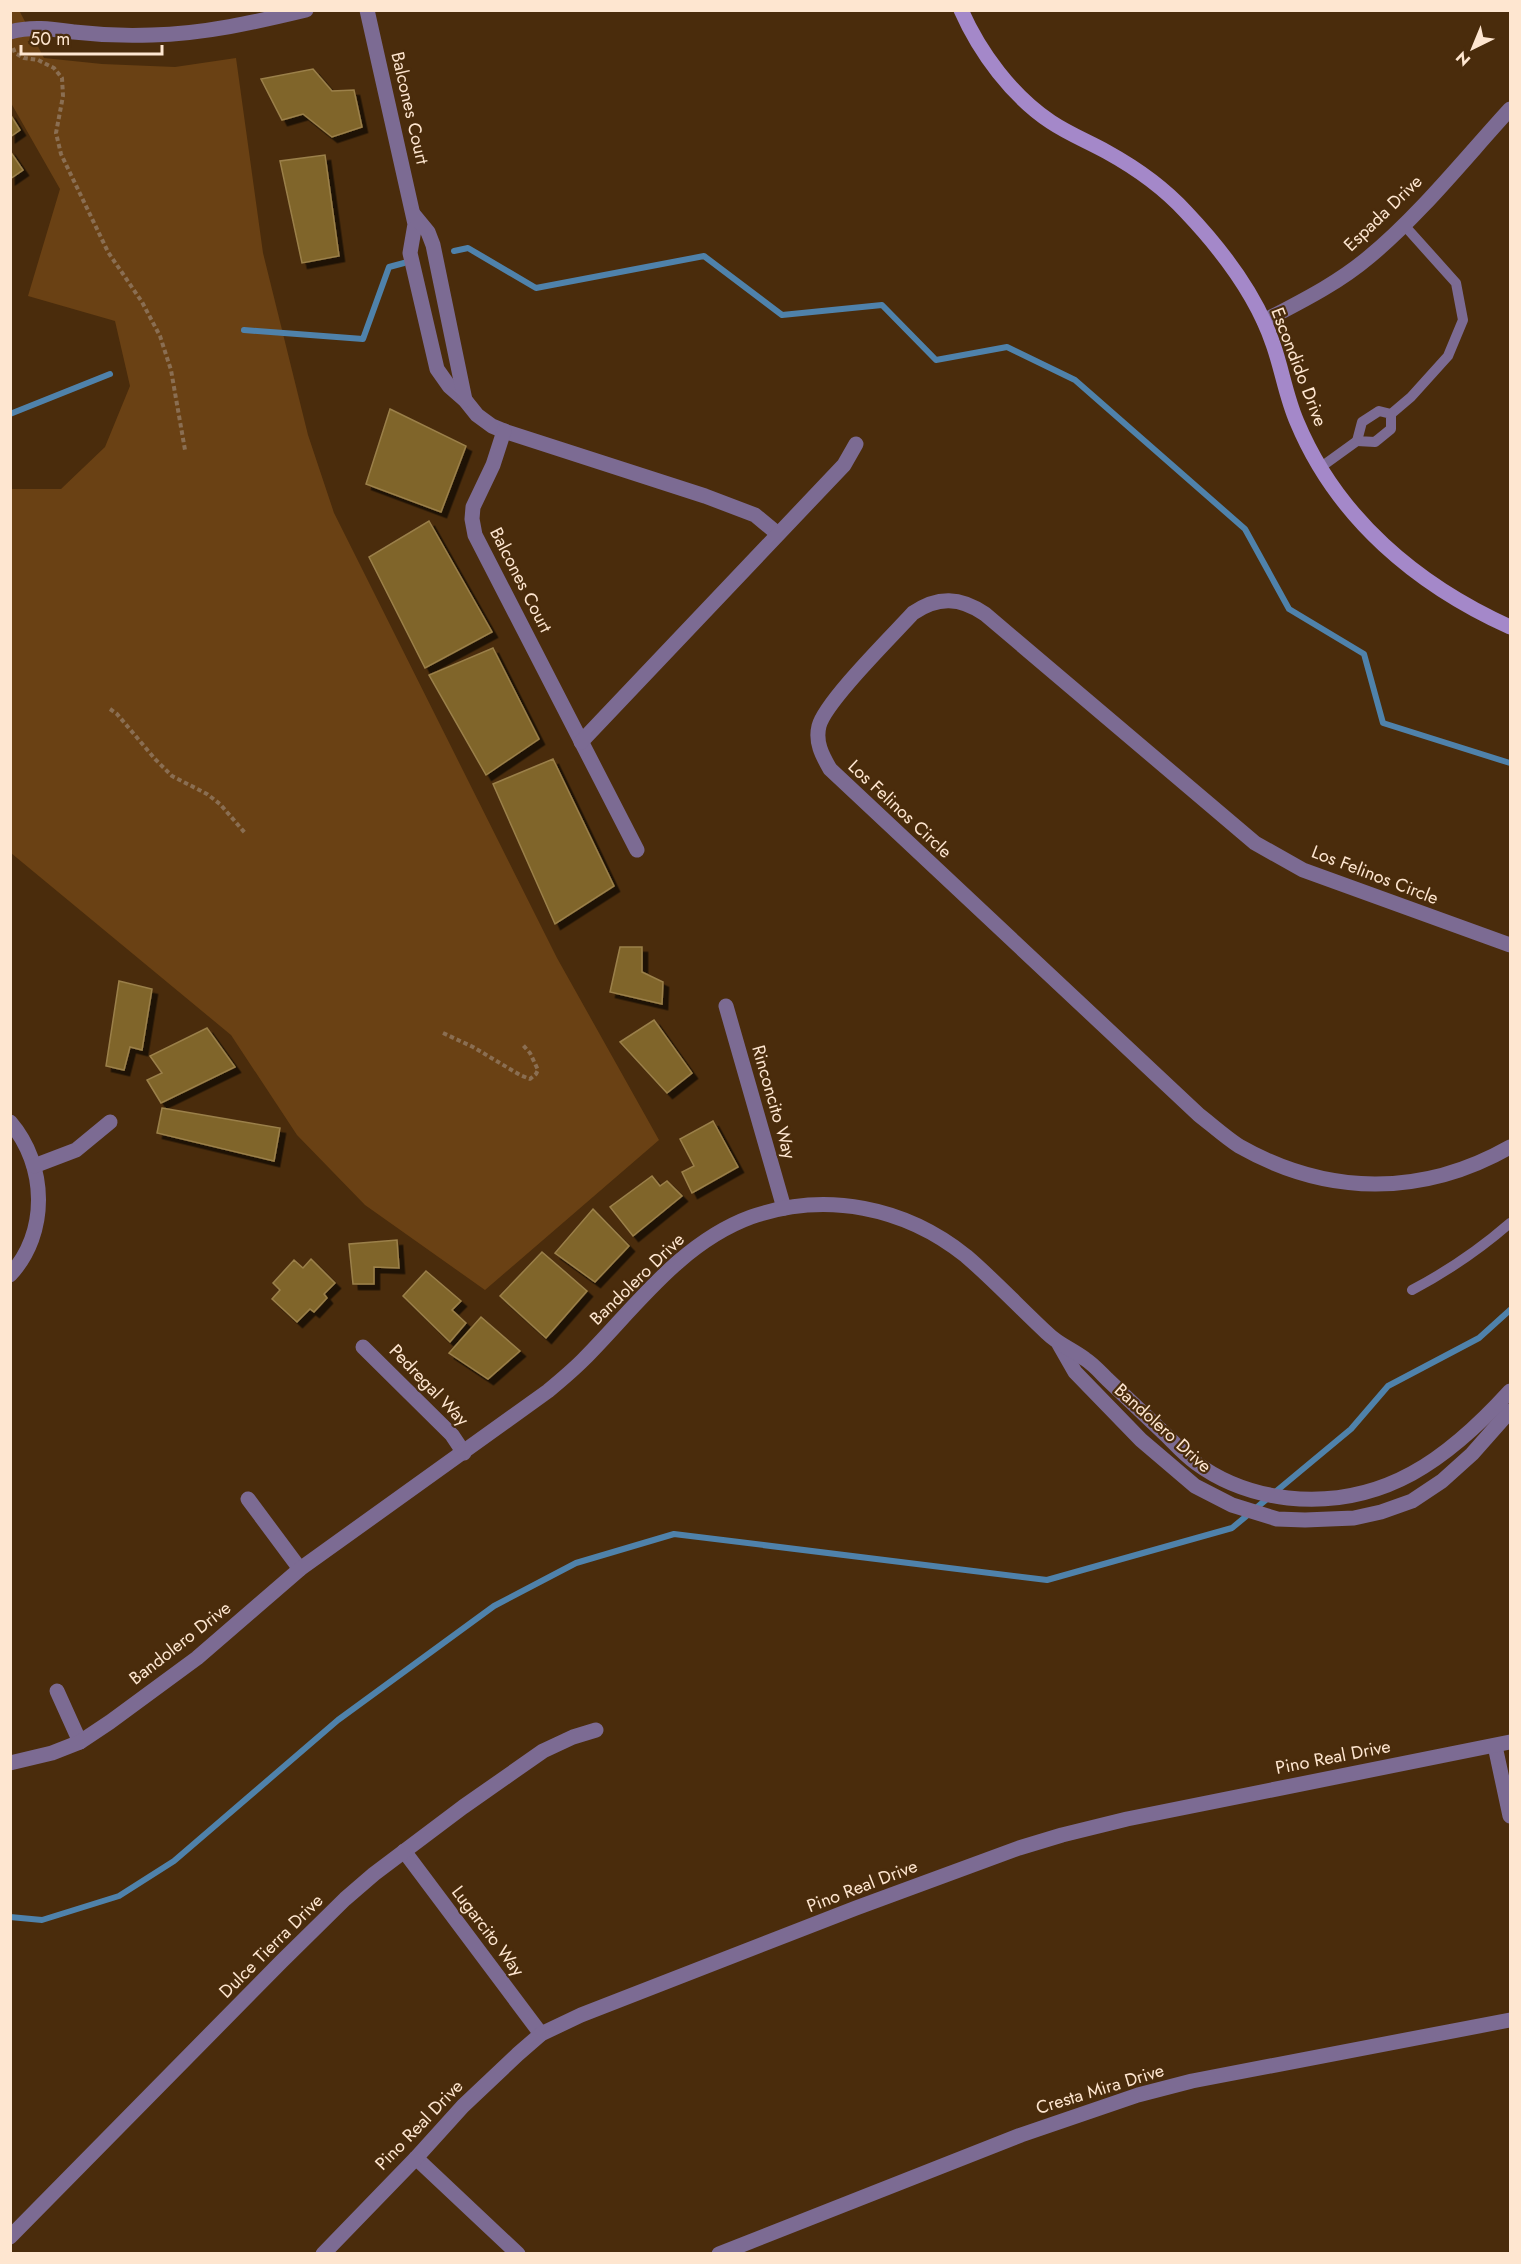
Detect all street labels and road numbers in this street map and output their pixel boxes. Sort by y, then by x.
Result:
street label: Balcones Court [384,49,436,167]
street label: Espada Drive [1338,169,1428,257]
street label: Escondido Drive [1264,304,1334,430]
street label: Balcones Court [483,523,559,638]
street label: Los Felinos Circle [842,754,958,864]
street label: Los Felinos Circle [1308,839,1442,911]
street label: Rinconcito Way [745,1042,803,1162]
street label: Bandolero Drive [584,1227,690,1331]
street label: Pedregal Way [383,1338,475,1432]
street label: Bandolero Drive [1109,1377,1217,1479]
street label: Bandolero Drive [124,1595,236,1691]
street label: Pino Real Drive [1273,1733,1393,1781]
street label: Pino Real Drive [803,1853,921,1919]
street label: Lugarcito Way [445,1880,531,1982]
street label: Dulce Tierra Drive [213,1888,329,2004]
street label: Cresta Mira Drive [1033,2057,1167,2121]
street label: Pino Real Drive [369,2074,469,2176]

